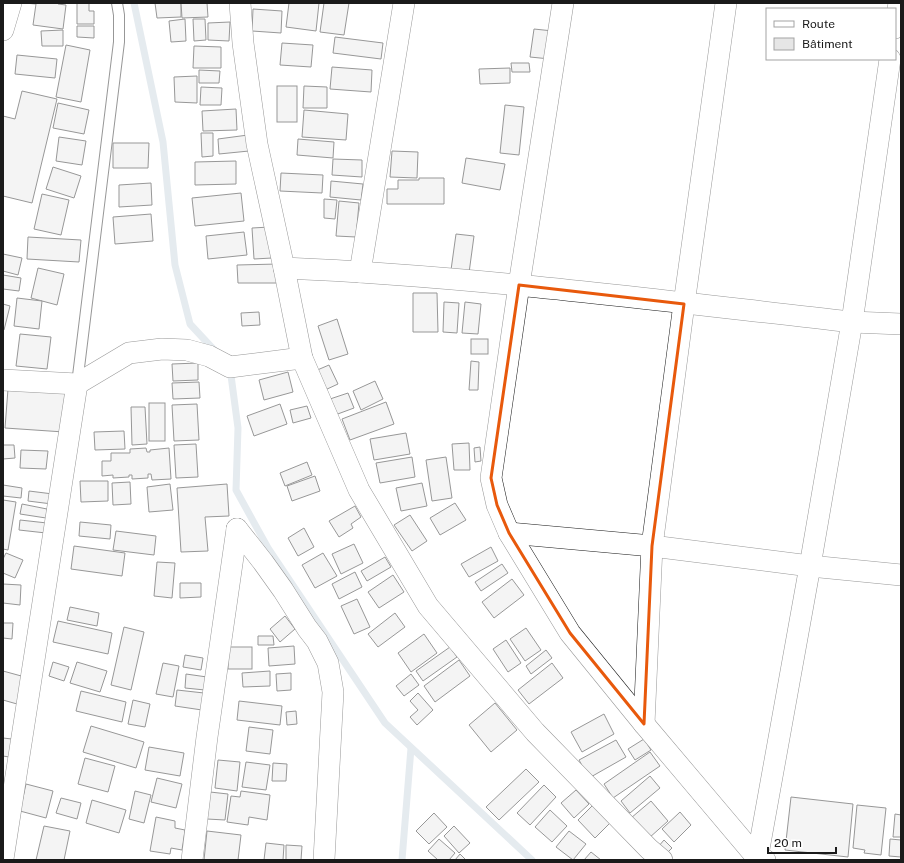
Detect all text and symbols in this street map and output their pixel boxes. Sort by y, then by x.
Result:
legend [766,8,896,60]
text: Route [802,17,835,31]
text: Bâtiment [802,37,853,51]
scale bar [768,829,836,855]
text: 20 m [774,836,802,850]

